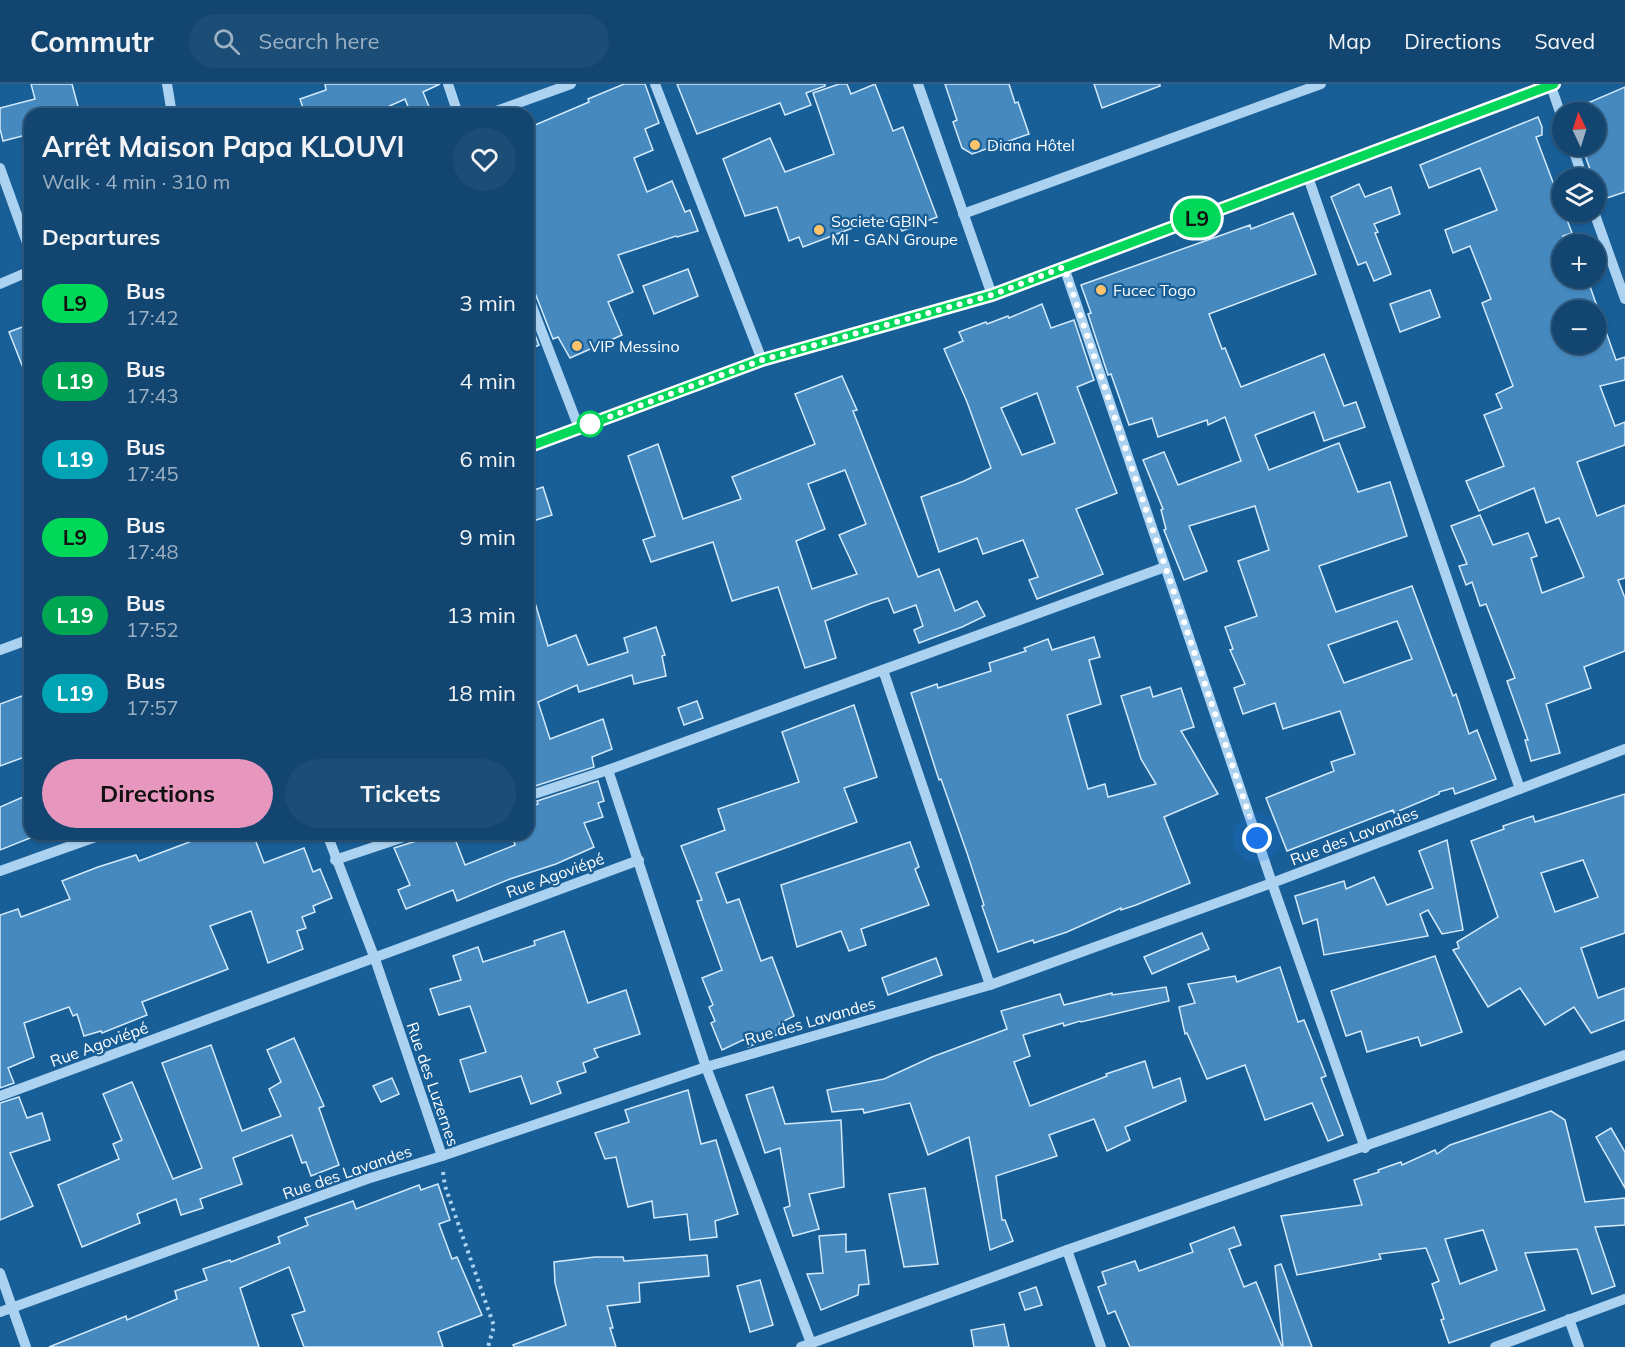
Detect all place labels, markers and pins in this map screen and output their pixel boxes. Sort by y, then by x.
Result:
place label: Diana Hôtel [987,135,1075,155]
marker: Diana Hôtel [968,138,982,152]
place label: Societe GBIN - MI - GAN Groupe [831,211,958,249]
marker: Societe GBIN - MI - GAN Groupe [812,223,826,237]
place label: Fucec Togo [1113,280,1196,300]
marker: Fucec Togo [1094,283,1108,297]
place label: VIP Messino [589,336,680,356]
marker: VIP Messino [570,339,584,353]
unlabelled marker [577,411,603,437]

